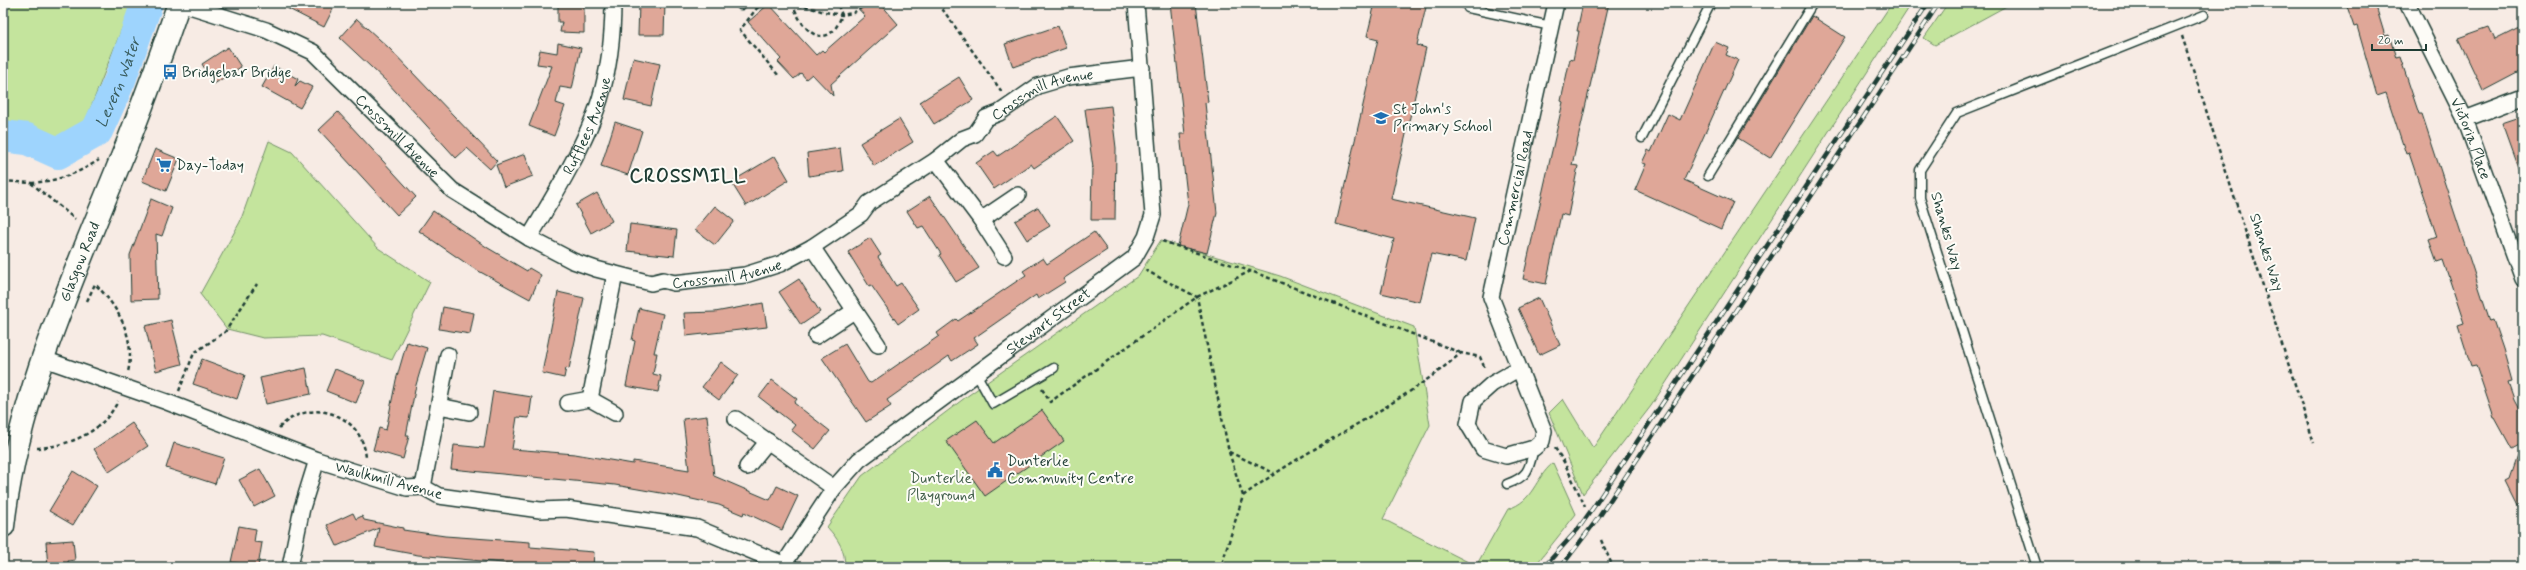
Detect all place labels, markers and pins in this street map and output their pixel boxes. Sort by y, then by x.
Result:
bus stop icon: Bridgebar Bridge [161,63,179,81]
place label: Bridgebar Bridge [182,63,292,83]
place label: St John's Primary School [1393,100,1492,137]
school or university icon: St John's Primary School [1372,109,1390,127]
supermarket icon: Day-Today [155,156,173,174]
place label: Day-Today [176,156,244,176]
place label: Dunterlie Community Centre [1007,452,1134,489]
public building icon: Dunterlie Community Centre [986,461,1004,479]

